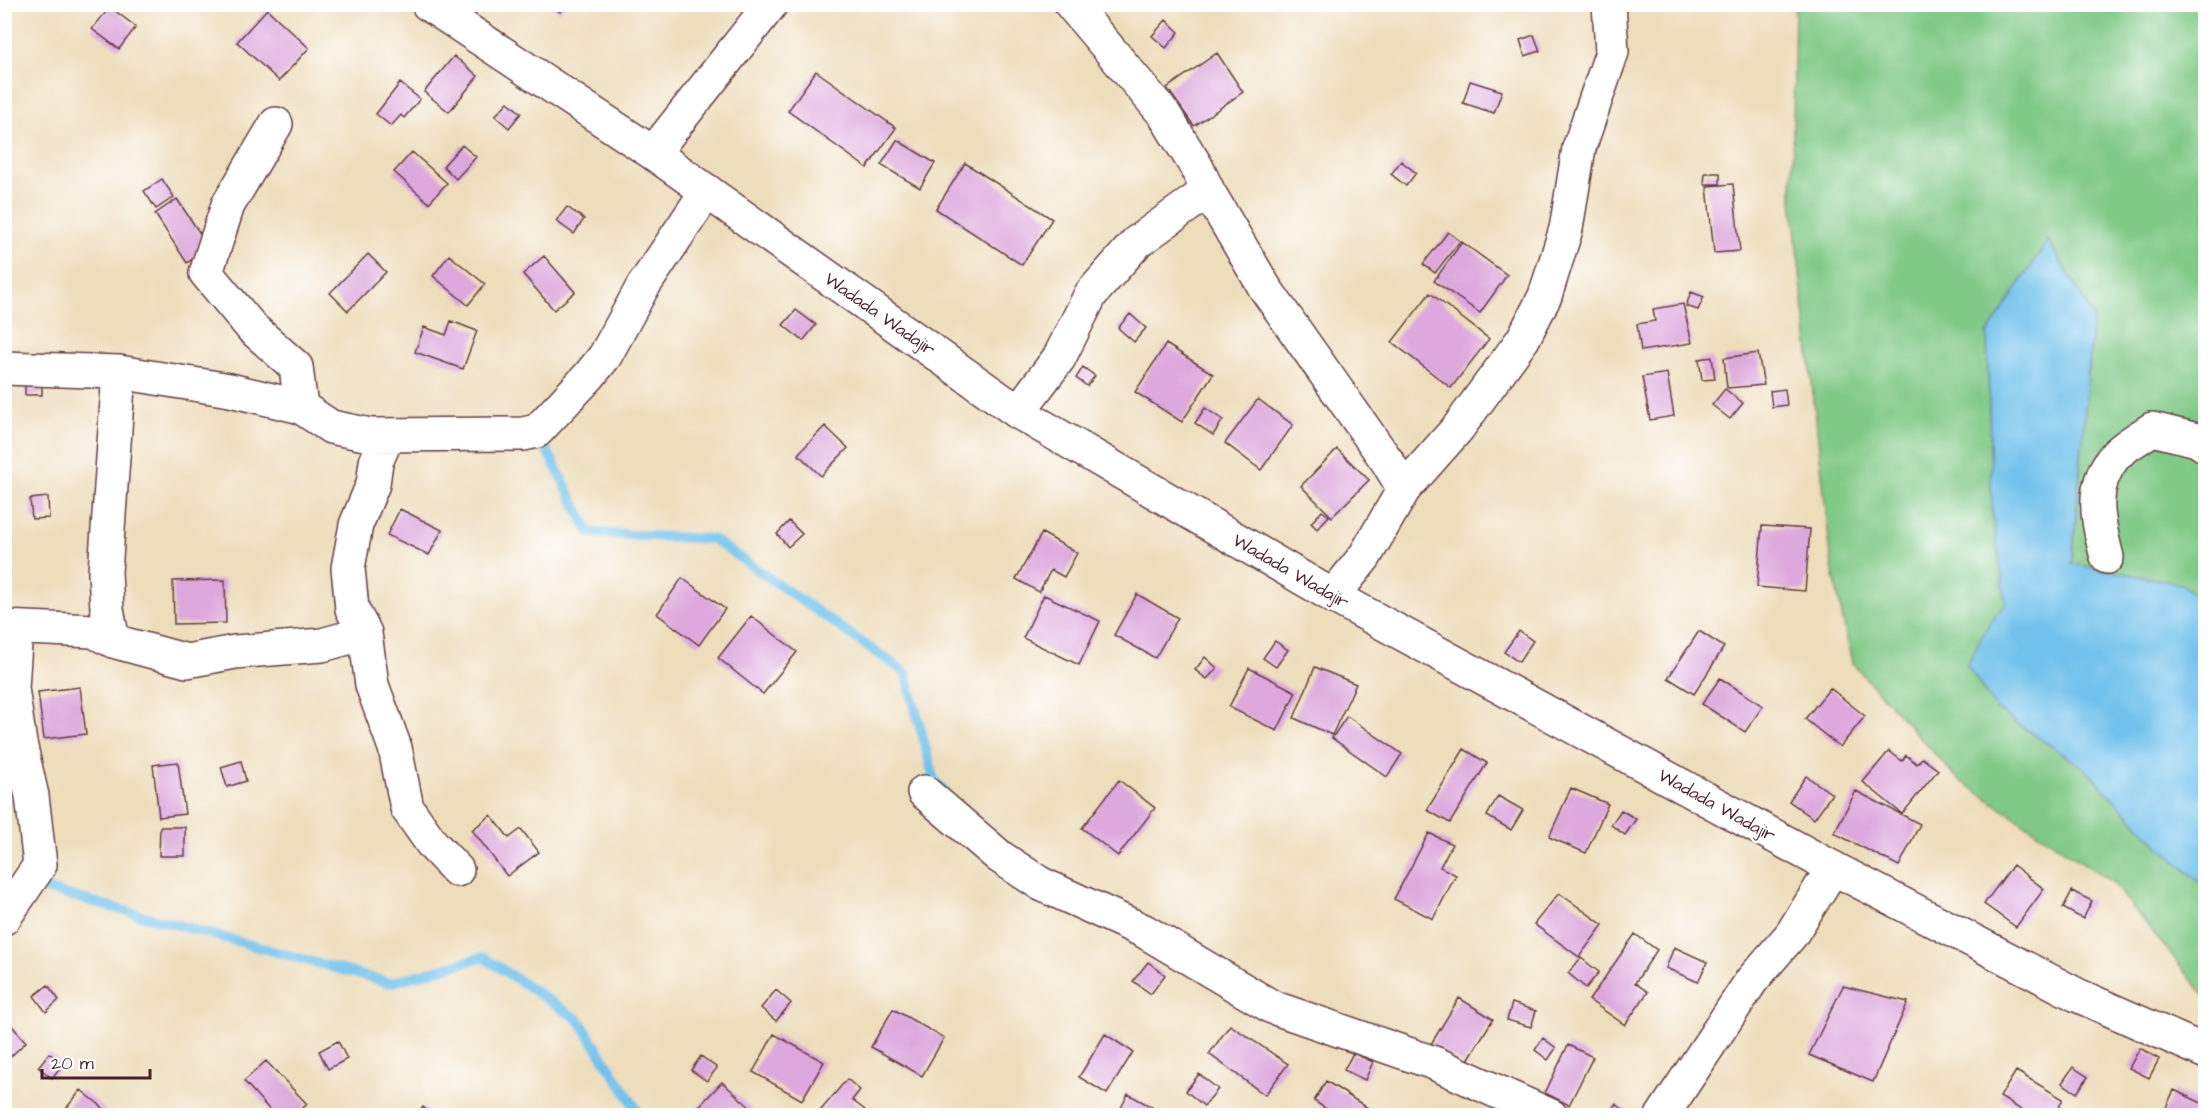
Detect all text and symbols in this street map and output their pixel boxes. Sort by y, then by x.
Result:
street label: Wadada Wadajir [819,267,940,362]
street label: Wadada Wadajir [1228,528,1354,615]
street label: Wadada Wadajir [1654,763,1780,848]
scale bar [42,1042,150,1080]
text: 20 m [51,1051,94,1076]

